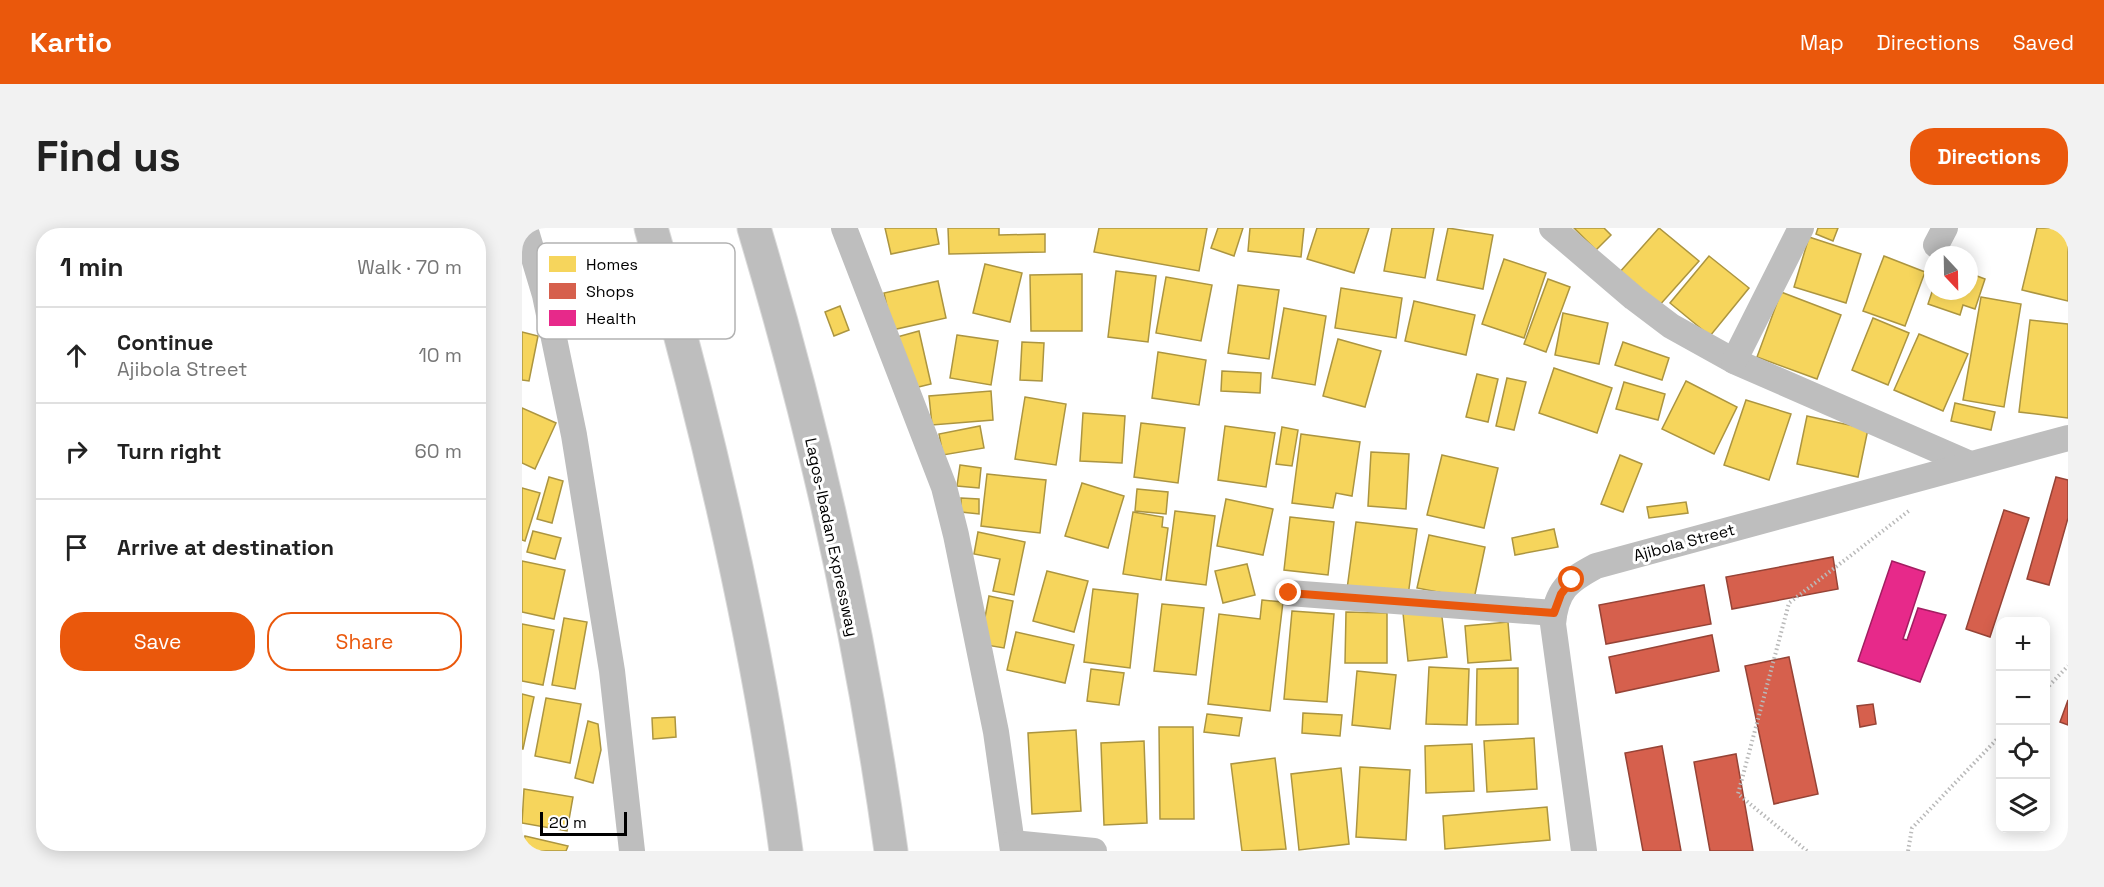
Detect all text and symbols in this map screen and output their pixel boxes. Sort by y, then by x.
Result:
text: Kartio [30,24,112,60]
text: Map [1800,29,1844,56]
text: Directions [1877,29,1980,56]
text: Saved [2013,29,2074,56]
button: Directions [1910,128,2068,185]
text: Find us [36,130,181,183]
legend [537,243,735,339]
north arrow [1924,246,1978,300]
text: 1 min [60,250,124,284]
text: Walk · 70 m [357,254,462,280]
text: Homes [586,254,638,275]
text: Shops [586,281,634,302]
text: Health [586,308,636,329]
text: Continue [117,328,213,356]
icon: ahead [60,339,93,372]
text: 10 m [418,342,462,368]
text: Ajibola Street [117,356,247,382]
icon: right [60,435,93,468]
street label: Lagos-Ibadan Expressway [800,436,863,638]
text: Turn right [117,437,222,465]
text: 60 m [415,438,462,464]
street label: Ajibola Street [1631,519,1737,566]
icon: arrive [60,531,93,564]
text: Arrive at destination [117,533,334,561]
route start [1558,566,1584,592]
route end [1275,579,1301,605]
button: Save [60,612,255,671]
button: Share [267,612,462,671]
map controls [1996,617,2050,833]
button: + [1996,617,2050,671]
button: − [1996,671,2050,725]
button: locate [1996,725,2050,779]
button: layers [1996,779,2050,833]
scale bar [540,809,627,836]
text: 20 m [549,812,587,833]

